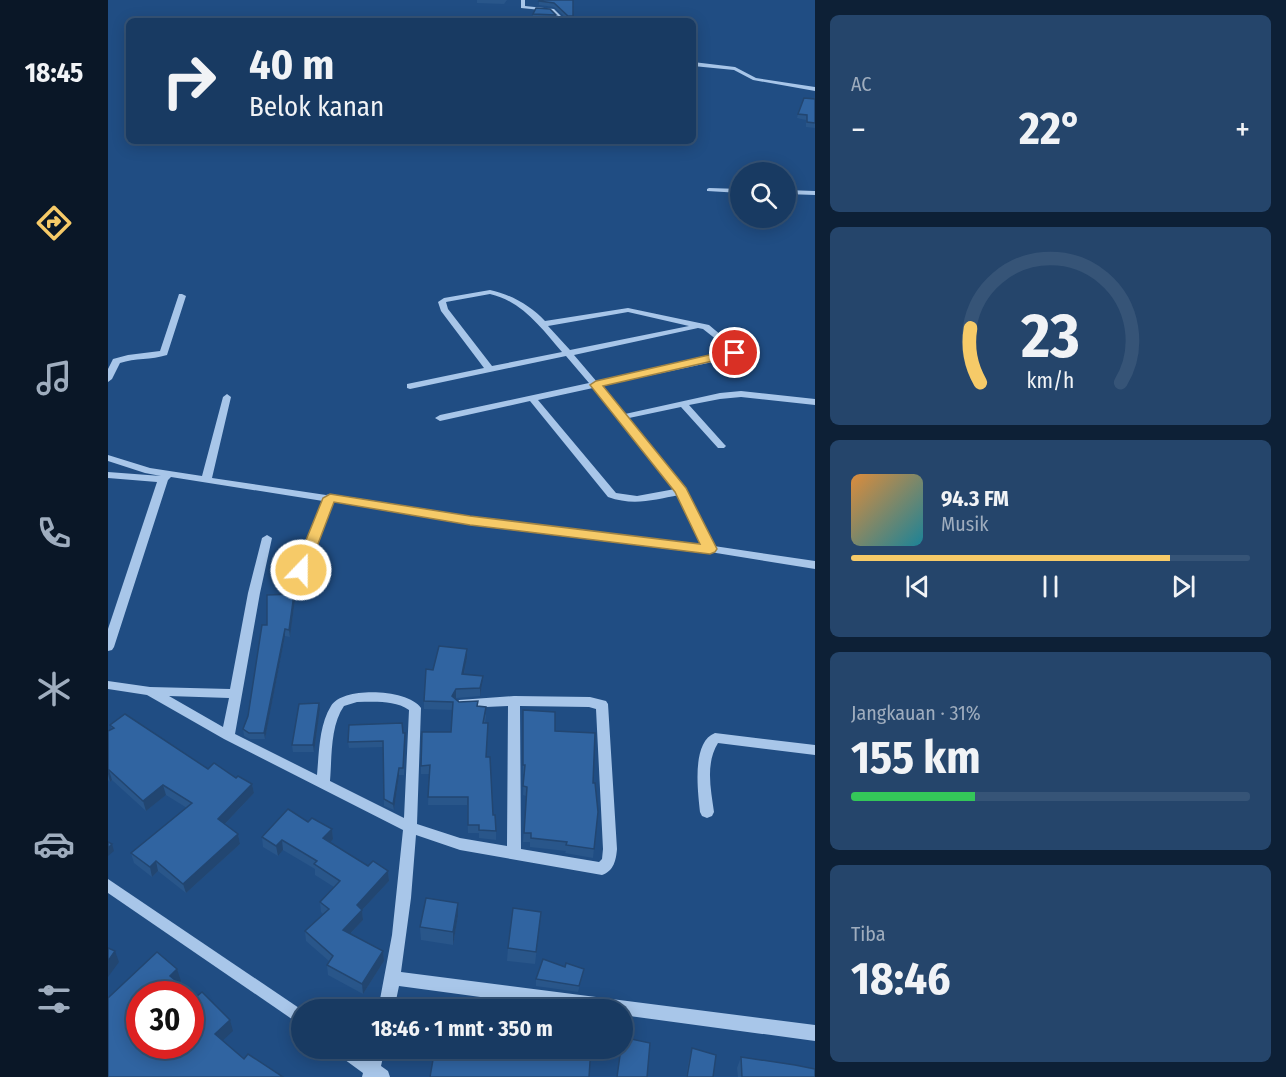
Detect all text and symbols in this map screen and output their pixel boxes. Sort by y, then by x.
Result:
text: 40 m [249,40,334,90]
icon: right [150,42,228,120]
text: 18:45 [25,57,83,89]
text: AC [851,72,871,96]
text: Belok kanan [249,91,384,123]
text: 22° [1019,102,1082,156]
text: − [851,110,866,150]
text: + [1235,110,1250,150]
map controls [730,162,796,228]
button: search [730,162,796,228]
icon: directions [33,202,75,244]
text: 23 [1020,299,1080,374]
pin [709,327,760,378]
icon: arrive [718,336,751,369]
icon: music [33,357,75,399]
text: km/h [1027,369,1074,395]
text: 94.3 FM [941,485,1009,512]
icon: phone [33,512,75,554]
text: Musik [941,512,989,536]
position arrow [269,538,333,602]
icon: previous [901,570,934,603]
icon: pause [1034,570,1067,603]
icon: next [1167,570,1200,603]
icon: climate [33,668,75,710]
text: Jangkauan · 31% [851,701,981,725]
text: 155 km [851,731,981,785]
icon: car [33,823,75,865]
text: Tiba [851,922,886,946]
text: 18:46 [851,952,951,1006]
icon: filters [33,978,75,1020]
speed limit sign: 30 [126,981,204,1059]
text: 18:46 · 1 mnt · 350 m [371,1015,553,1042]

